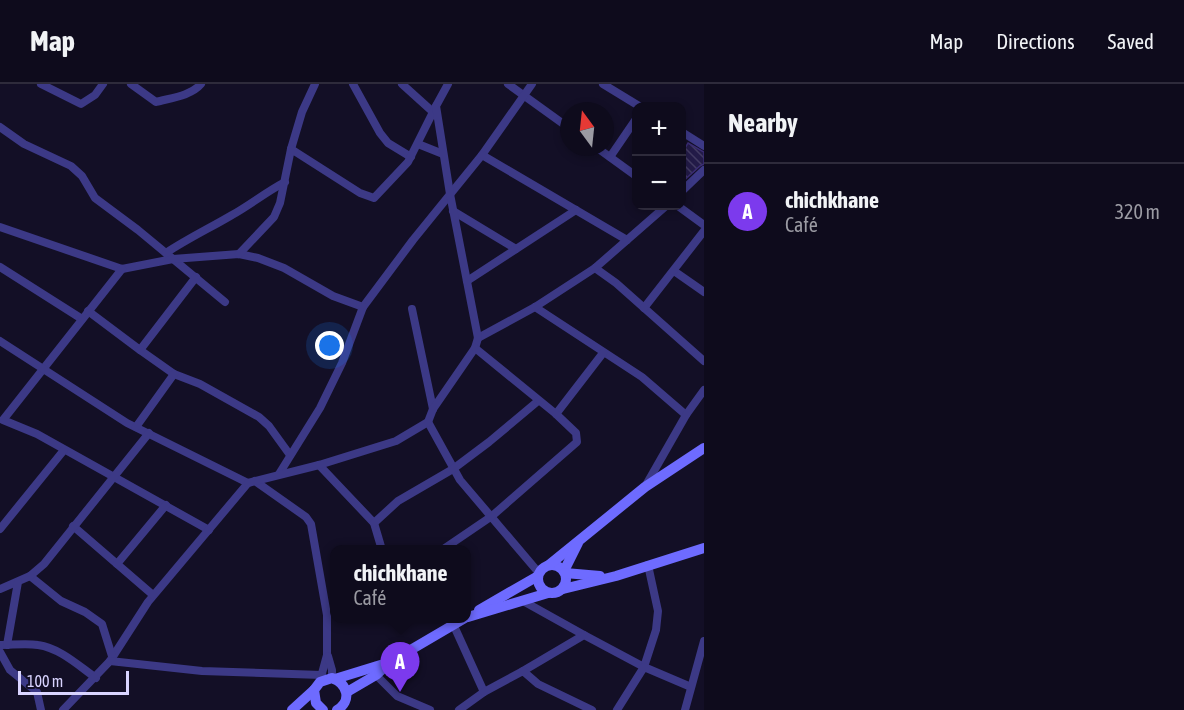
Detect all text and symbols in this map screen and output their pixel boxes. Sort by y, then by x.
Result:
text: Map [30,25,75,57]
text: Map [929,29,963,53]
text: Directions [996,29,1075,53]
text: Saved [1108,29,1154,53]
north arrow [560,102,614,156]
map controls [632,102,686,210]
button: + [632,102,686,156]
text: Nearby [728,108,798,138]
button: − [632,156,686,210]
text: chichkhane [785,187,879,213]
text: A [743,200,752,223]
text: 320 m [1115,200,1160,223]
text: Café [785,213,818,236]
your location [315,331,344,360]
popup [330,545,471,623]
text: chichkhane [354,560,447,586]
text: Café [354,586,386,609]
pin: A [380,642,420,692]
scale bar [18,668,129,696]
text: 100 m [27,672,63,690]

